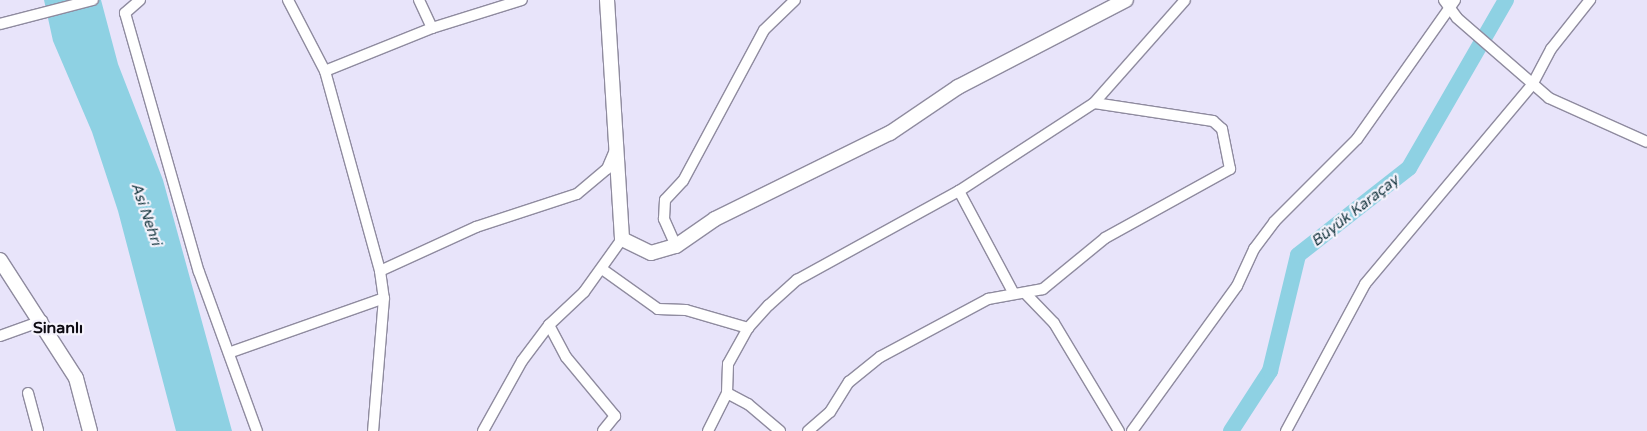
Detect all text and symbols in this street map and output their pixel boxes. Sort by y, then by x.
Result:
water label: Büyük Karaçay [1308,171,1402,251]
water label: Asi Nehri [127,180,165,248]
district label: Sinanlı [33,318,83,338]

